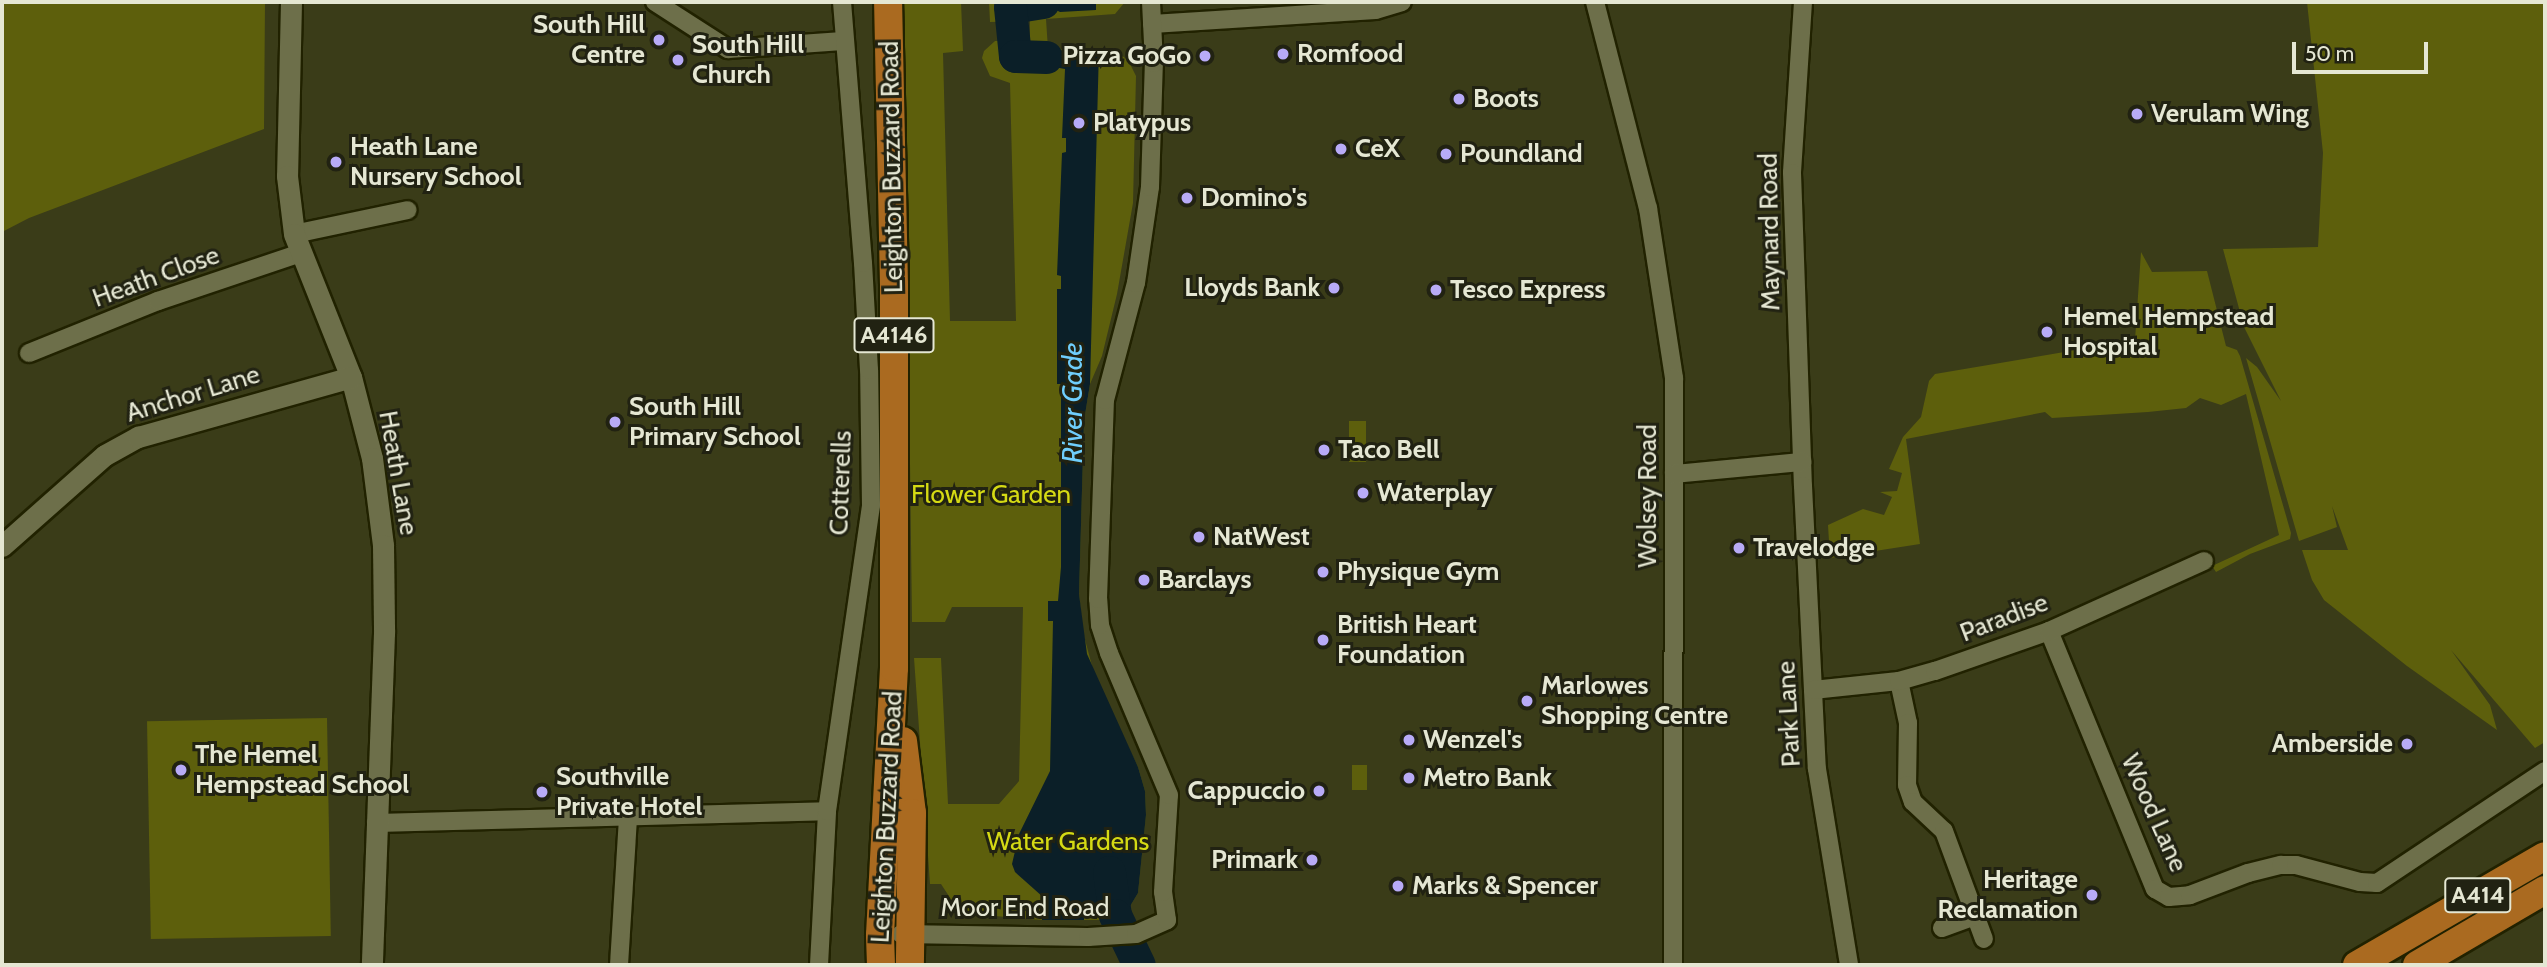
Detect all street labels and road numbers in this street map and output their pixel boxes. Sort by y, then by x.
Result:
street label: Leighton Buzzard Road [874,41,910,293]
street label: Maynard Road [1753,153,1787,311]
street label: Heath Close [88,240,224,314]
road number: A4146 [852,314,936,356]
street label: Anchor Lane [122,359,264,429]
street label: Heath Lane [372,408,424,538]
street label: Wolsey Road [1632,424,1664,568]
street label: Cotterells [824,430,858,536]
street label: Paradise [1956,587,2052,649]
street label: Park Lane [1771,660,1807,768]
street label: Leighton Buzzard Road [865,690,909,944]
street label: Wood Lane [2114,749,2194,877]
road number: A414 [2443,874,2513,916]
street label: Moor End Road [941,892,1109,924]

